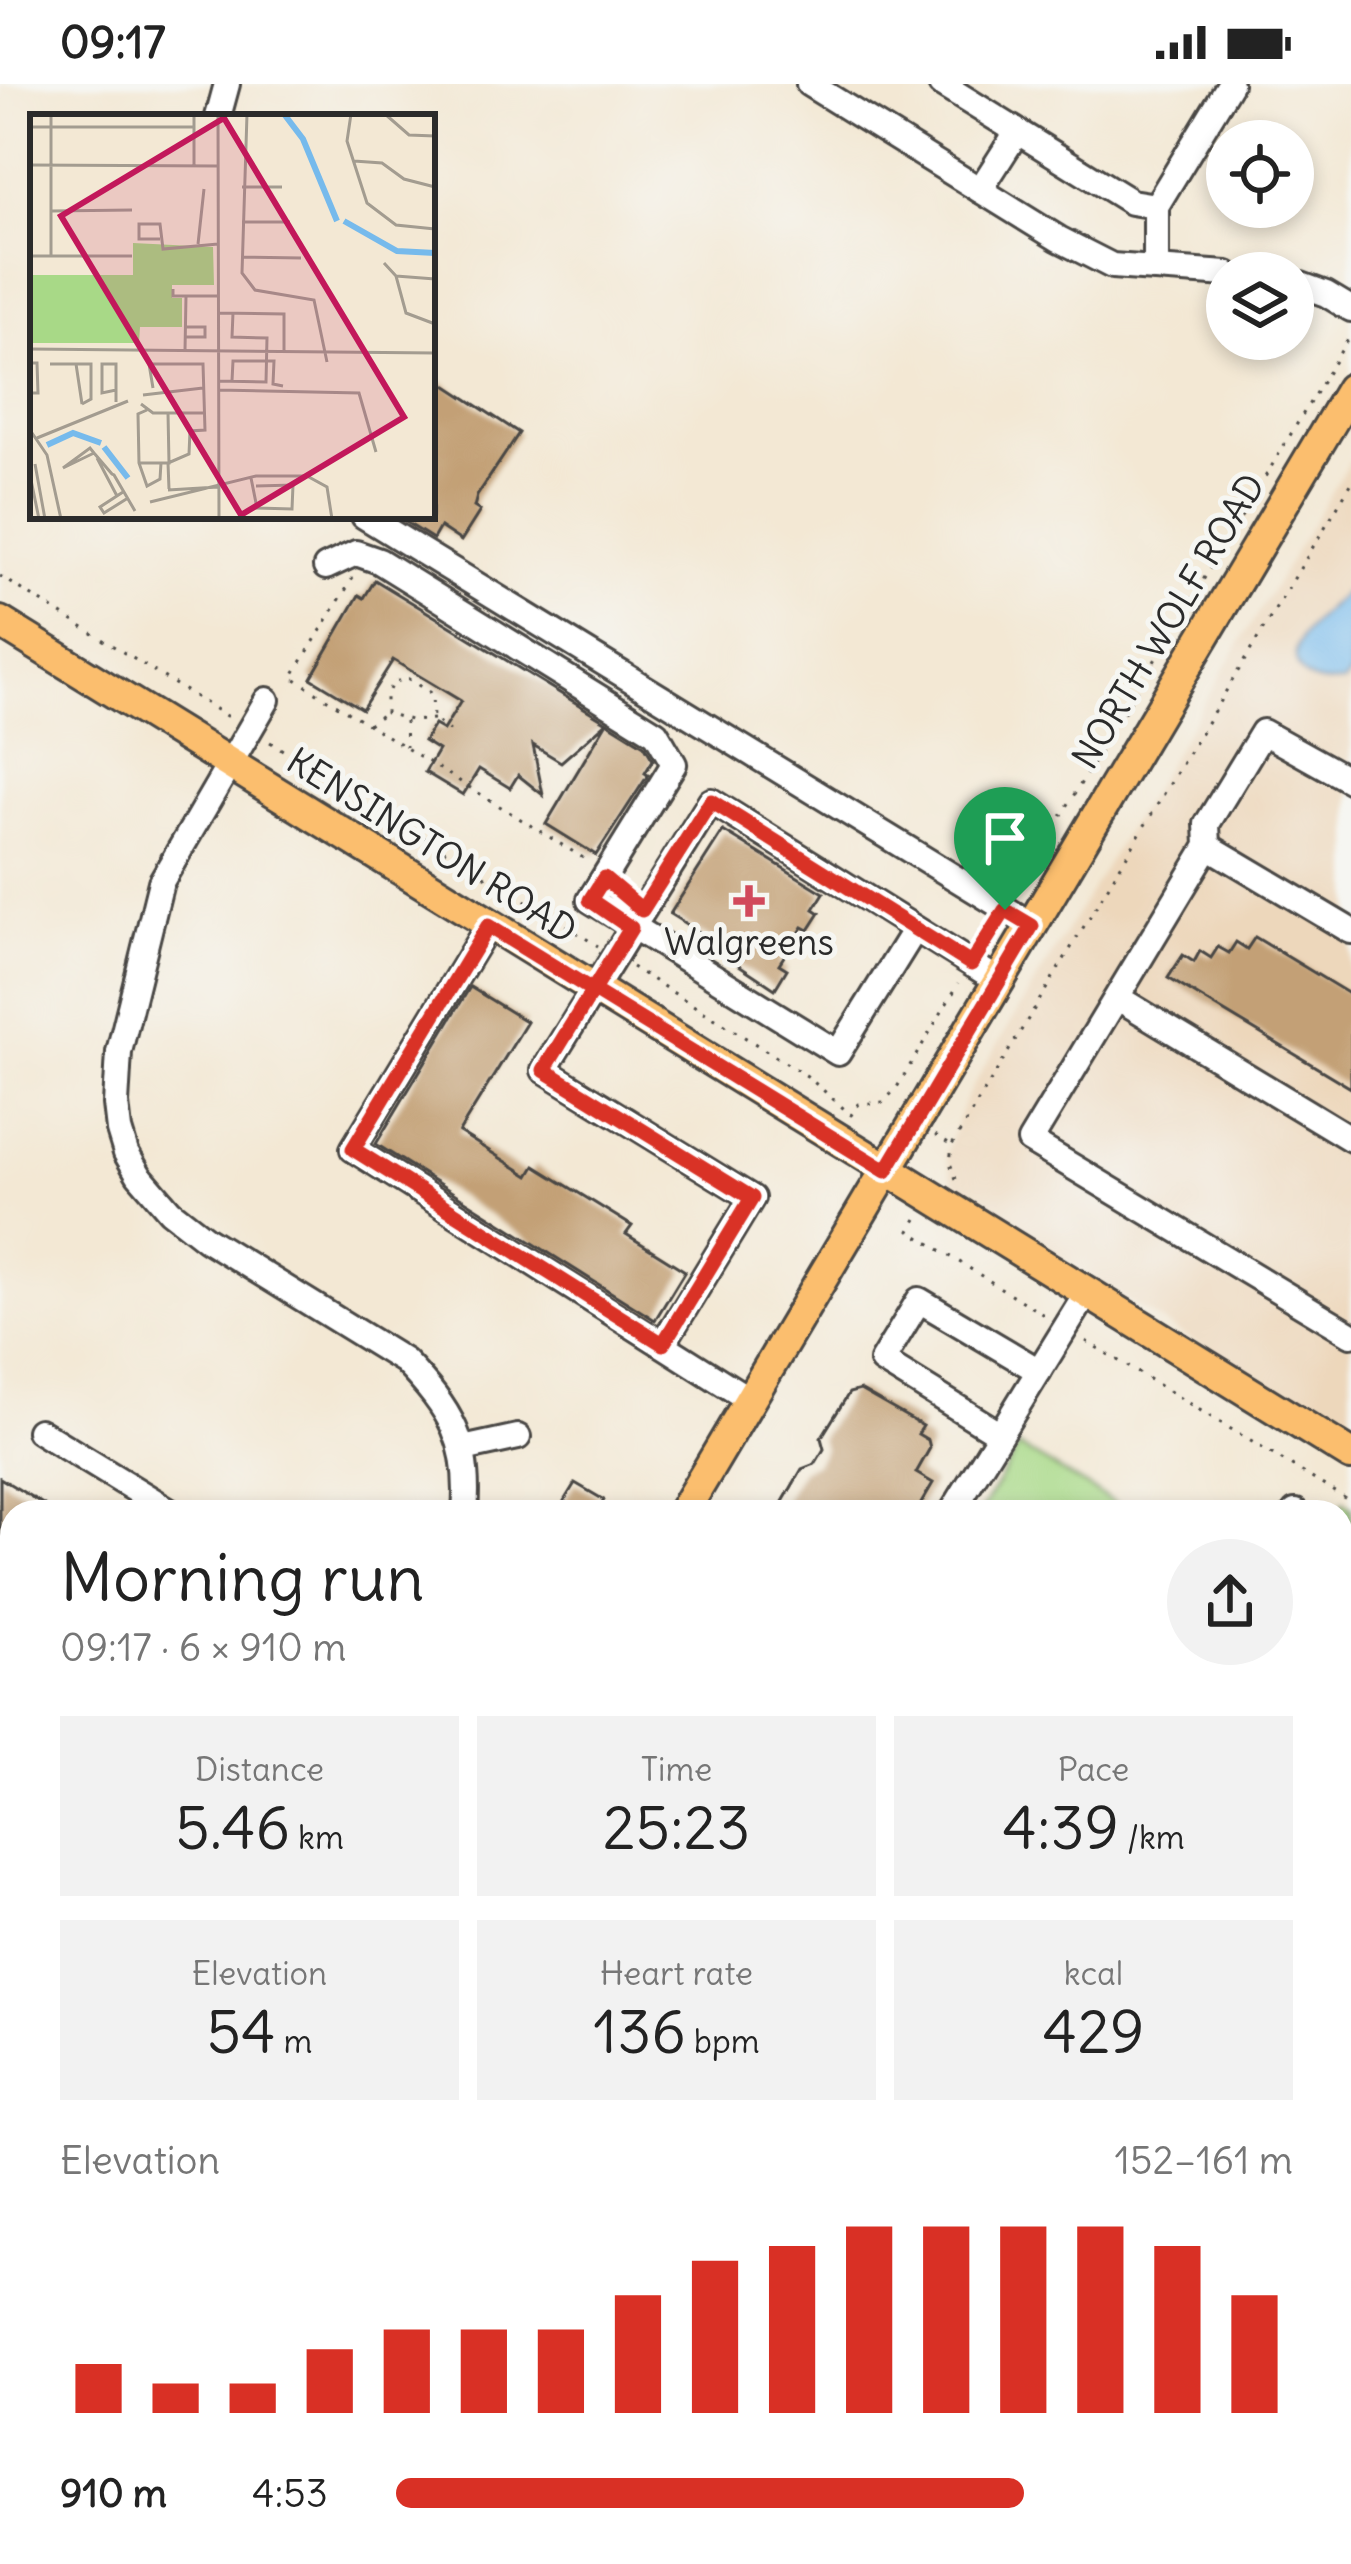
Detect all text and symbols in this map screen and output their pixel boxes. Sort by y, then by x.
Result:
text: 09:17 [60,14,166,70]
inset map [30,114,435,519]
map controls [1206,120,1314,360]
button: locate [1206,120,1314,228]
button: layers [1206,252,1314,360]
street label: NORTH WOLF ROAD [1063,465,1274,777]
street label: KENSINGTON ROAD [279,738,585,953]
pin [954,787,1056,910]
icon: arrive [972,805,1038,871]
marker: Walgreens [736,888,762,914]
place label: Walgreens [664,920,834,965]
text: Morning run [60,1536,424,1619]
button: share [1167,1539,1293,1665]
text: 09:17 · 6 × 910 m [60,1623,347,1672]
text: Distance [195,1748,324,1790]
text: Time [641,1748,712,1790]
text: Pace [1058,1748,1129,1790]
text: 5.46 [175,1790,290,1865]
text: 25:23 [603,1790,750,1865]
text: 4:39 [1002,1790,1119,1865]
text: km [290,1816,344,1858]
text: /km [1119,1816,1185,1858]
text: Elevation [192,1952,327,1994]
text: Heart rate [600,1952,753,1994]
text: kcal [1064,1952,1123,1994]
text: 54 [207,1994,276,2069]
text: 136 [593,1994,686,2069]
text: 429 [1042,1994,1145,2069]
text: m [276,2020,312,2062]
text: bpm [686,2020,760,2062]
text: Elevation [60,2136,220,2185]
text: 152–161 m [1115,2136,1293,2185]
text: 910 m [60,2469,167,2518]
text: 4:53 [252,2469,328,2518]

